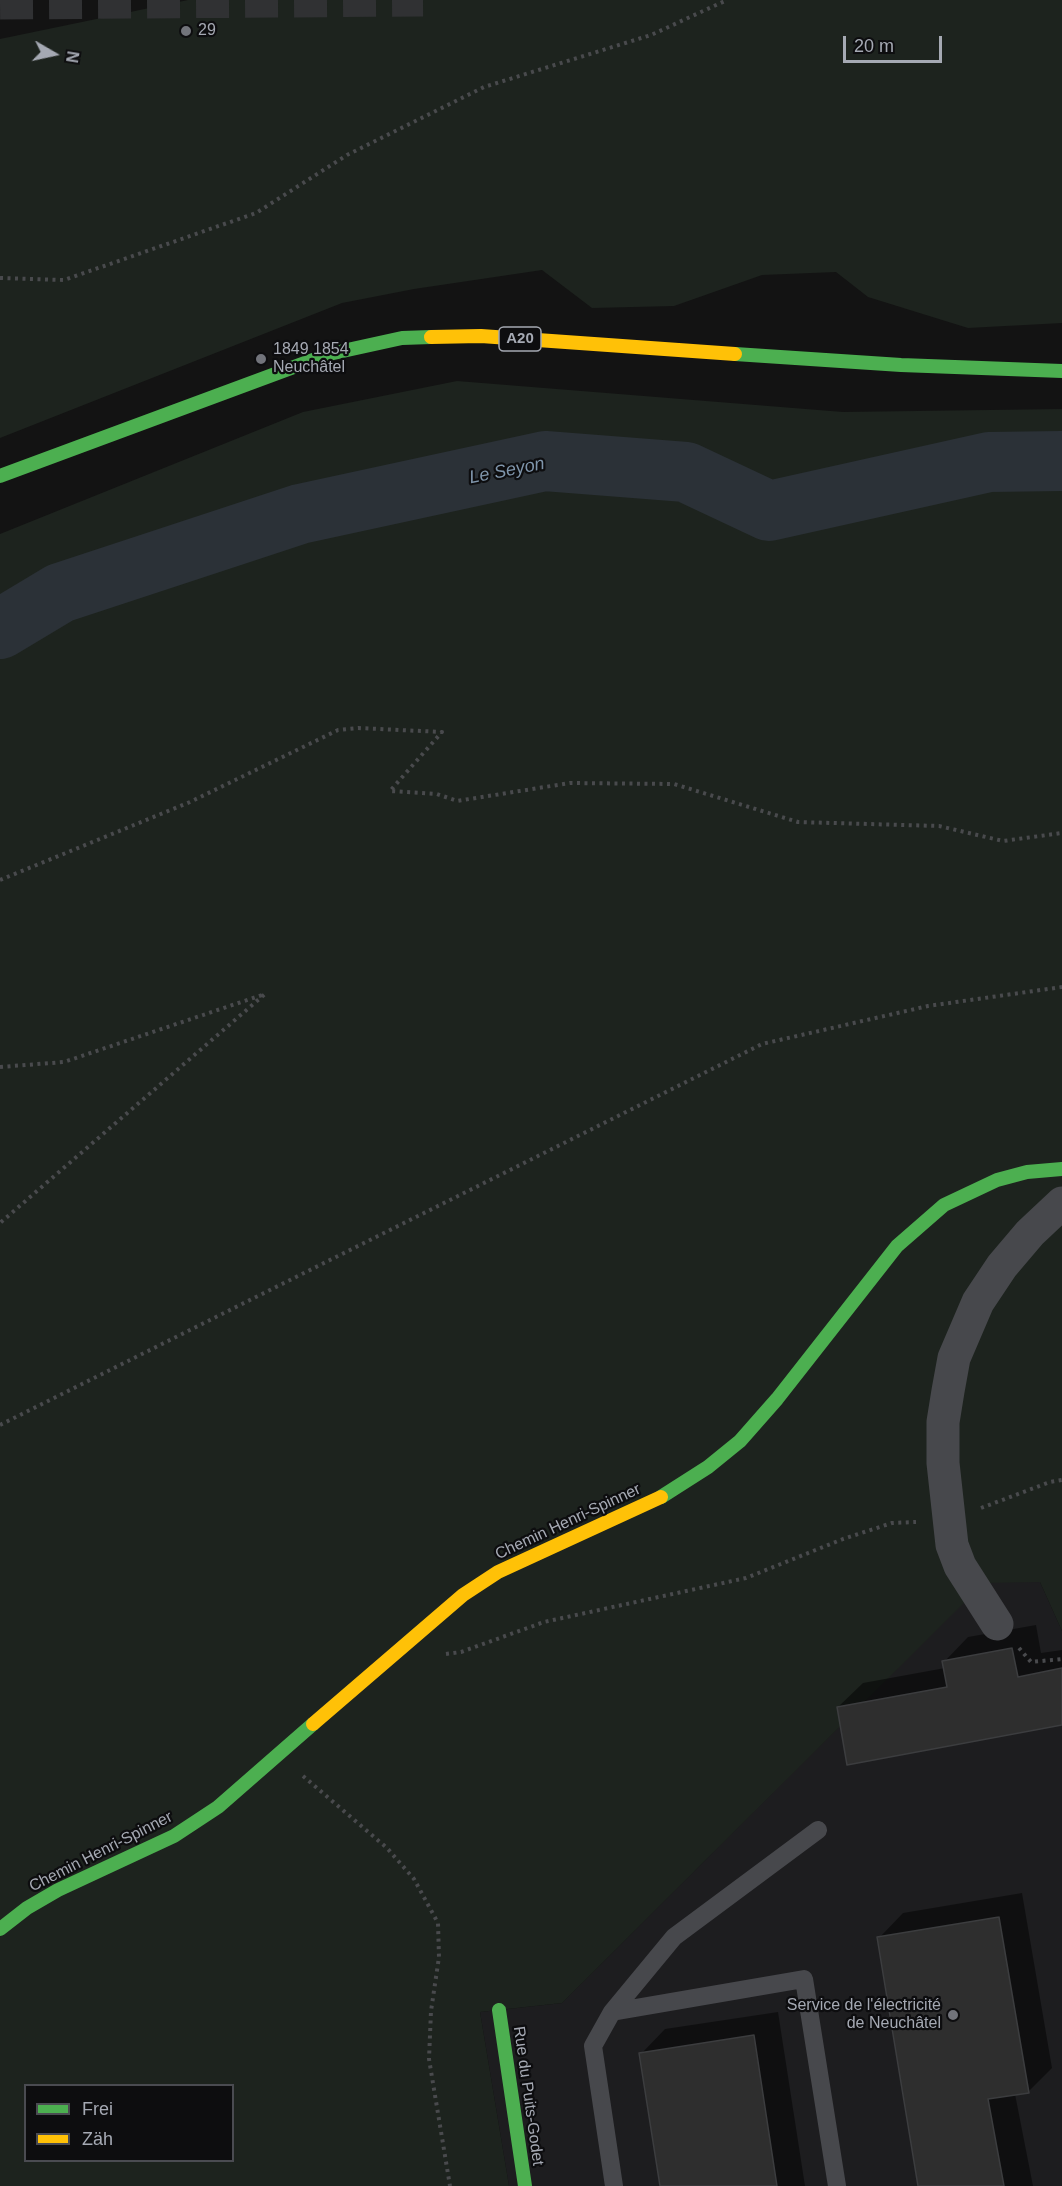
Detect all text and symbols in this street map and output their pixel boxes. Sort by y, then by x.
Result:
place label: 29 [198,21,216,41]
north arrow [24,24,84,84]
marker: 29 [179,24,193,38]
scale bar [846,24,945,62]
text: 20 m [854,36,894,56]
text: N [63,50,82,64]
road number: A20 [499,327,541,351]
place label: 1849 1854 Neuchâtel [273,340,349,378]
marker: 1849 1854 Neuchâtel [254,352,268,366]
water label: Le Seyon [468,453,546,489]
street label: Chemin Henri-Spinner [492,1480,644,1564]
street label: Chemin Henri-Spinner [26,1808,176,1896]
place label: Service de l'électricité de Neuchâtel [787,1996,941,2034]
marker: Service de l'électricité de Neuchâtel [946,2008,960,2022]
street label: Rue du Puits-Godet [509,2025,547,2167]
legend [24,2084,234,2162]
text: Frei [82,2099,113,2119]
text: Zäh [82,2129,113,2149]

